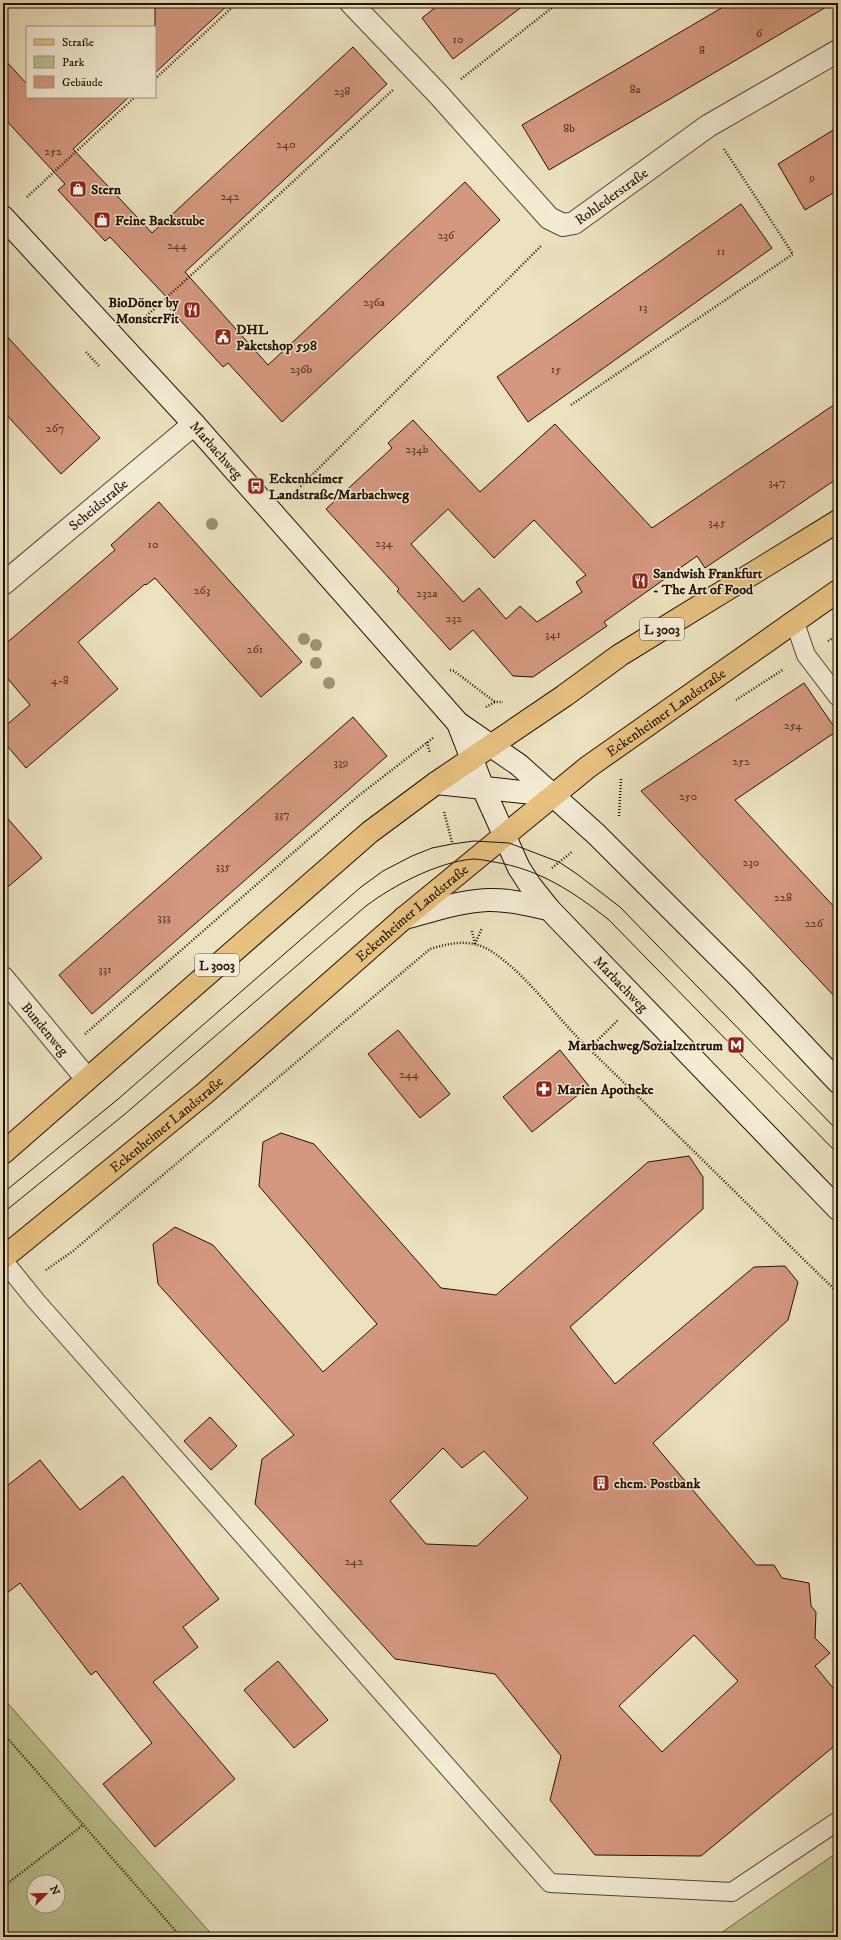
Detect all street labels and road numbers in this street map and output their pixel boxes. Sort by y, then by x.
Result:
street label: Rohlederstraße [572,164,652,229]
street label: Marbachweg [186,418,246,483]
street label: Scheidstraße [65,475,132,535]
road number: L 3003 [640,618,684,640]
street label: Eckenheimer Landstraße [603,665,730,761]
street label: Eckenheimer Landstraße [352,861,473,966]
street label: Marbachweg [589,952,652,1016]
road number: L 3003 [195,954,239,976]
street label: Bundenweg [17,999,72,1060]
street label: Eckenheimer Landstraße [106,1073,228,1177]

